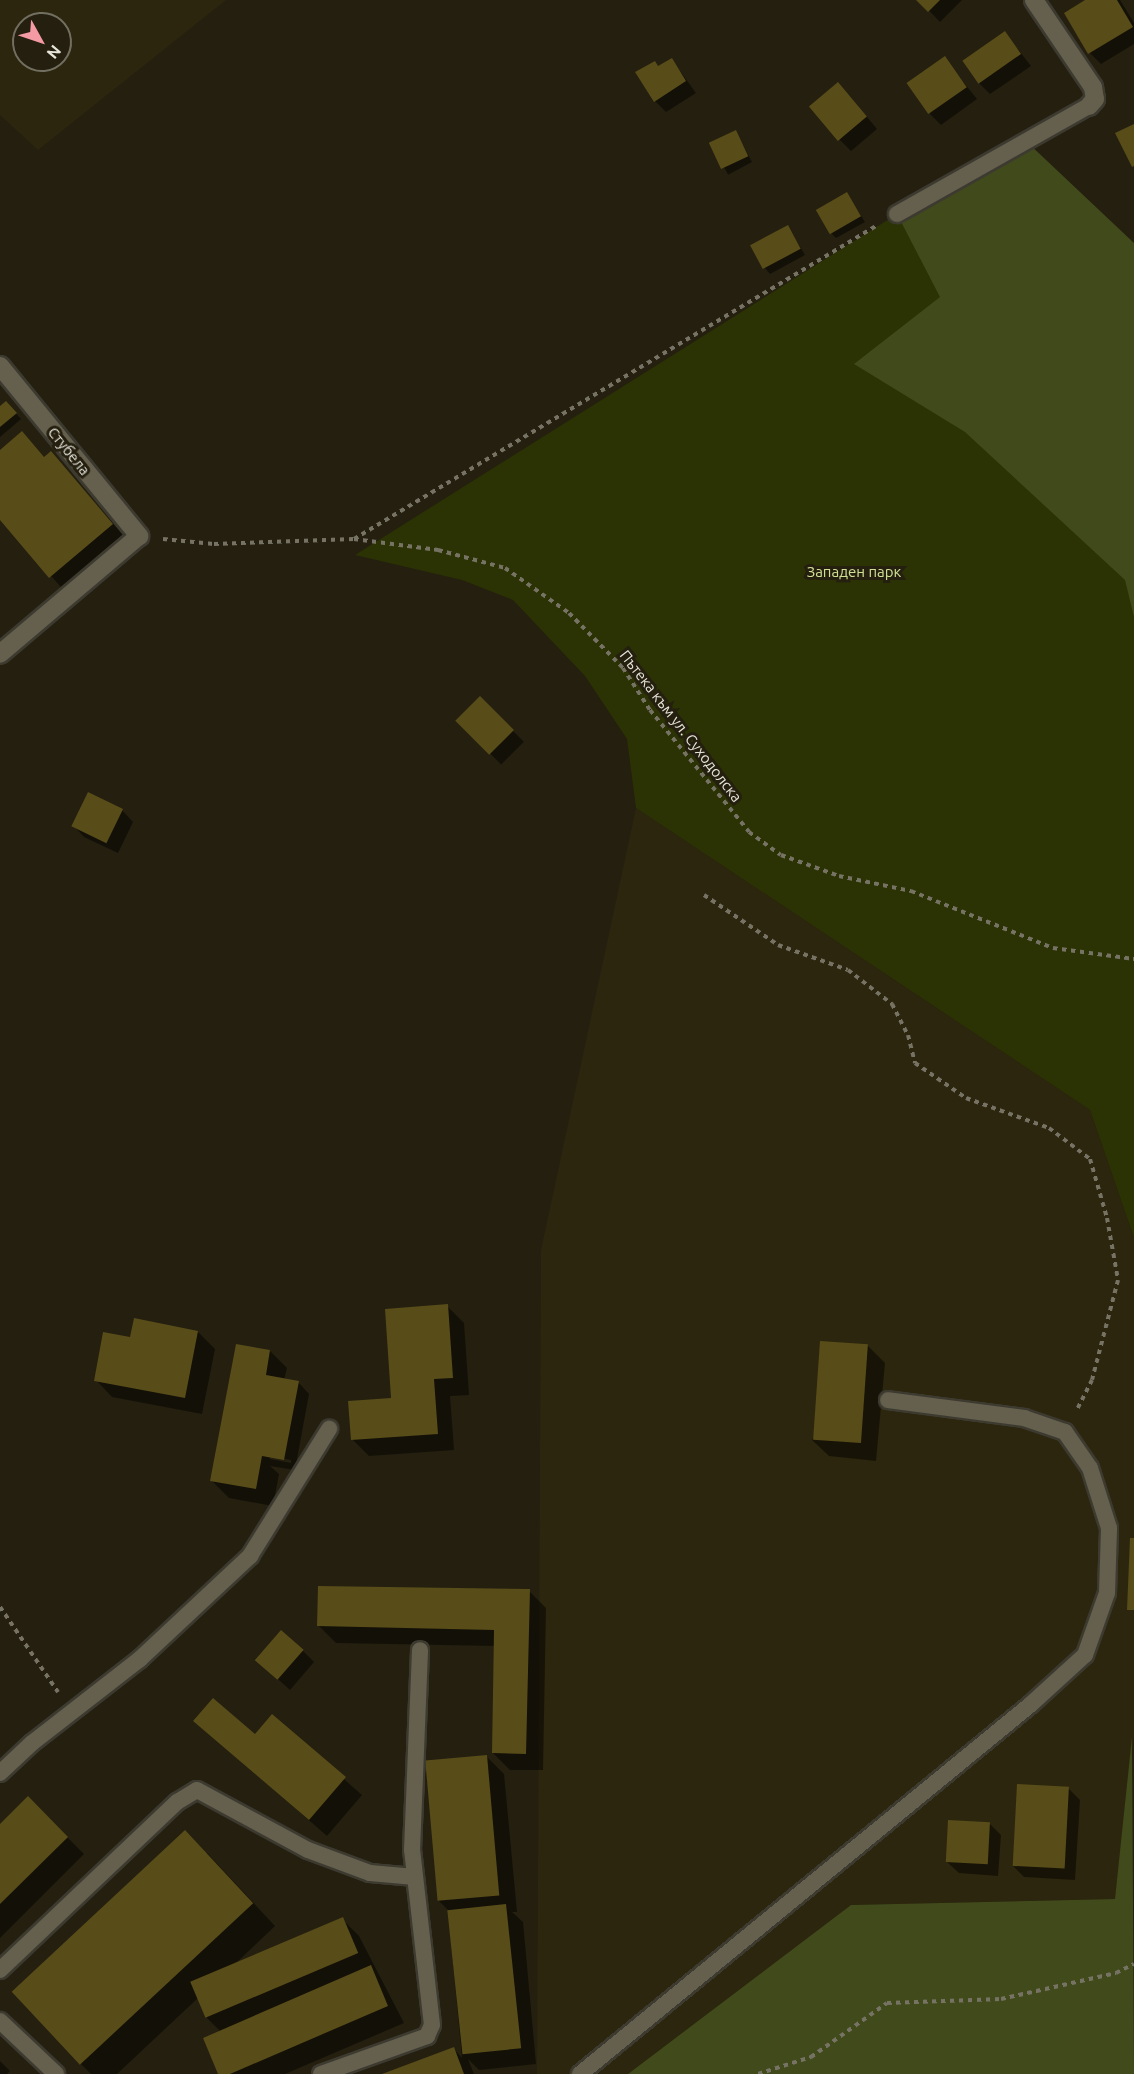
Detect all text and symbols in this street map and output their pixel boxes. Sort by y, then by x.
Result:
north arrow [12,12,72,72]
text: N [44,42,65,63]
street label: Стубела [44,423,94,479]
park label: Западен парк [807,563,901,581]
street label: Пътека към ул. Суходолска [616,647,746,805]

